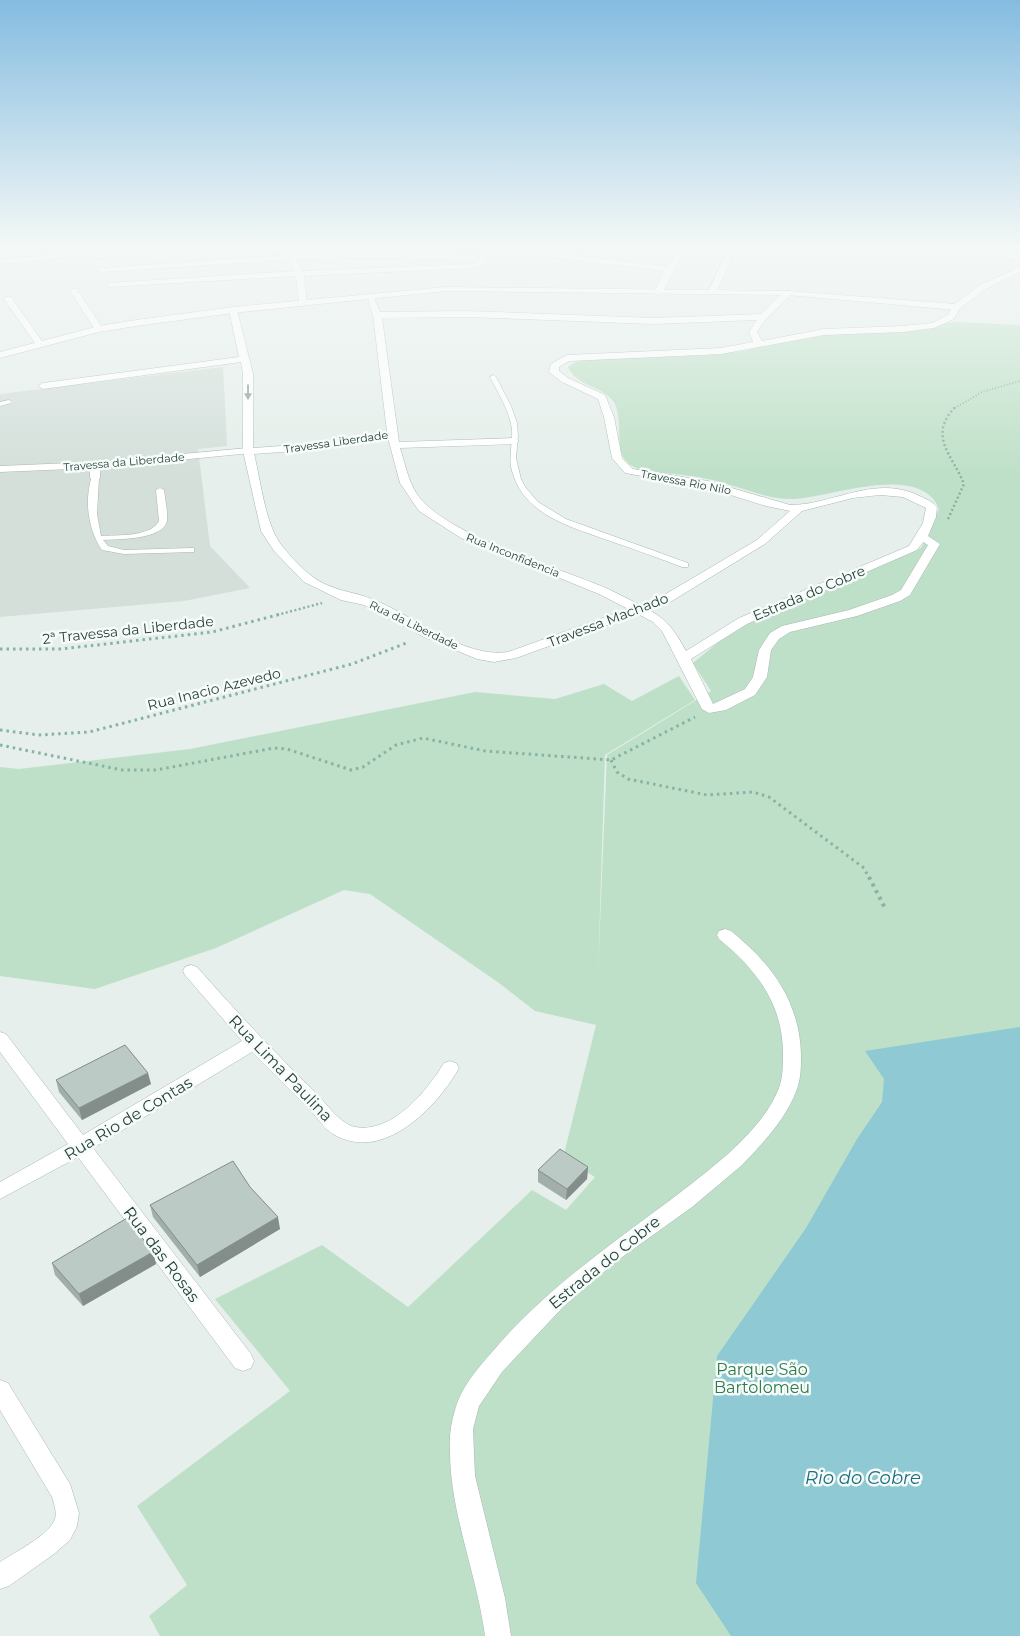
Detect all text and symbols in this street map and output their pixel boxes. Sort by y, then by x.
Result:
one-way arrow [244,384,252,400]
street label: Travessa Liberdade [283,428,389,456]
street label: Travessa da Liberdade [63,450,186,474]
street label: Travessa Rio Nilo [640,466,732,498]
street label: Rua Inconfidencia [464,530,562,580]
street label: Estrada do Cobre [750,561,868,625]
street label: Travessa Machado [545,589,671,651]
street label: Rua da Liberdade [367,597,461,653]
street label: 2ª Travessa da Liberdade [41,612,215,648]
street label: Rua Inacio Azevedo [145,664,283,714]
street label: Rua Lima Paulina [225,1011,336,1126]
street label: Rua Rio de Contas [61,1073,196,1164]
street label: Rua das Rosas [119,1203,204,1306]
street label: Estrada do Cobre [545,1212,664,1313]
park label: Parque São Bartolomeu [714,1360,810,1397]
water label: Rio do Cobre [805,1467,921,1489]

